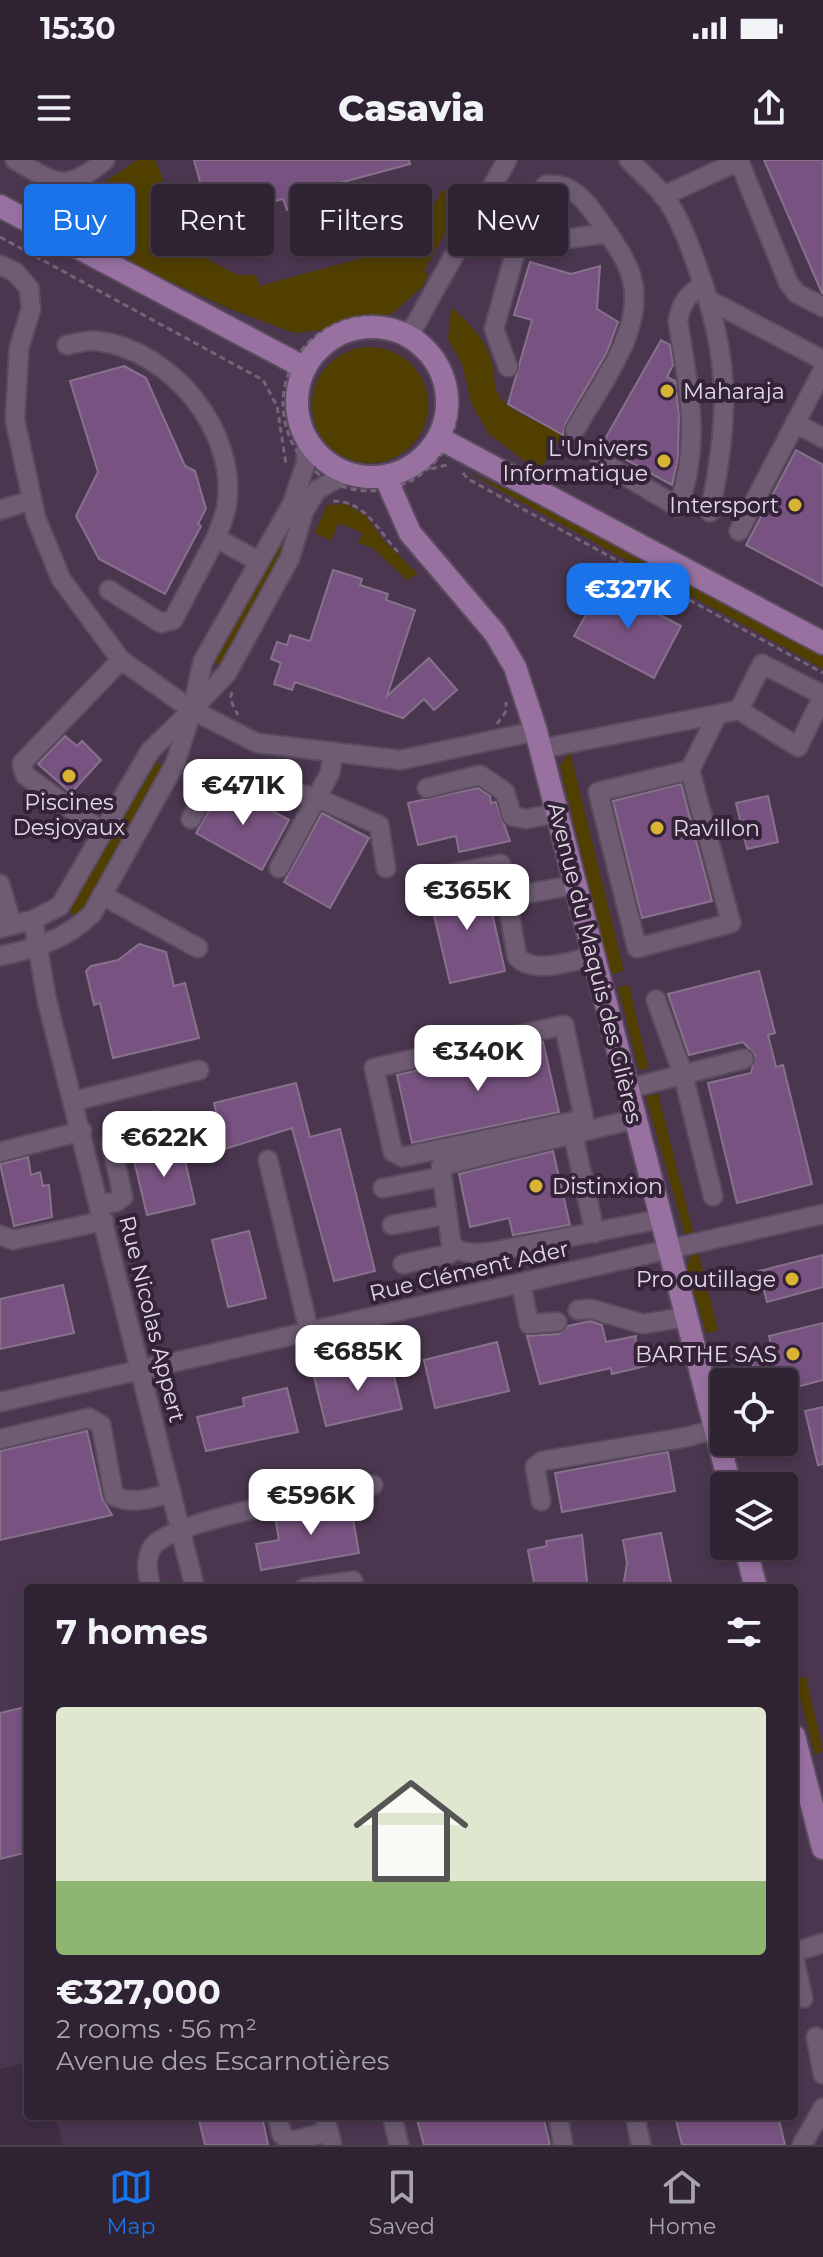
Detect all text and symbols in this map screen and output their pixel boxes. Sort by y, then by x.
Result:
text: 15:30 [40,10,116,47]
icon: menu [32,86,76,130]
text: Casavia [338,86,485,130]
icon: share [747,86,791,130]
chip: Buy [24,184,135,256]
chip: Rent [151,184,274,256]
chip: Filters [290,184,432,256]
chip: New [448,184,568,256]
place label: Maharaja [683,378,785,405]
marker: Maharaja [658,382,676,400]
place label: L'Univers Informatique [503,435,648,487]
marker: L'Univers Informatique [655,452,673,470]
place label: Intersport [669,492,779,519]
marker: Intersport [786,496,804,514]
pin: €327K [572,563,684,631]
text: €327K [584,573,672,605]
pin: €471K [187,759,299,827]
marker: Piscines Desjoyaux [60,767,78,785]
text: €471K [201,769,285,801]
place label: Piscines Desjoyaux [13,789,126,841]
street label: Avenue du Maquis des Glières [542,800,648,1127]
place label: Ravillon [673,815,760,842]
marker: Ravillon [648,819,666,837]
pin: €365K [411,864,523,932]
text: €365K [423,874,511,906]
pin: €340K [422,1025,534,1093]
text: €340K [432,1035,524,1067]
pin: €622K [108,1111,220,1179]
text: €622K [120,1121,208,1153]
place label: Distinxion [552,1173,663,1200]
marker: Distinxion [527,1177,545,1195]
street label: Rue Nicolas Appert [113,1213,191,1425]
street label: Rue Clément Ader [367,1235,571,1307]
place label: Pro outillage [636,1266,776,1293]
marker: Pro outillage [783,1270,801,1288]
pin: €685K [302,1325,414,1393]
text: €685K [313,1335,403,1367]
place label: BARTHE SAS [635,1341,777,1368]
marker: BARTHE SAS [784,1345,802,1363]
map controls [710,1368,798,1560]
button: locate [710,1368,798,1456]
pin: €596K [255,1469,367,1537]
button: layers [710,1472,798,1560]
text: €596K [267,1479,355,1511]
icon: filters [722,1610,766,1654]
text: 7 homes [56,1611,208,1653]
icon: home [339,1759,483,1903]
text: €327,000 [56,1971,221,2013]
text: 2 rooms · 56 m² [56,2013,257,2045]
text: Avenue des Escarnotières [56,2045,389,2077]
tab: Map [107,2165,156,2240]
tab: Saved [369,2165,435,2240]
tab: Home [648,2165,716,2240]

